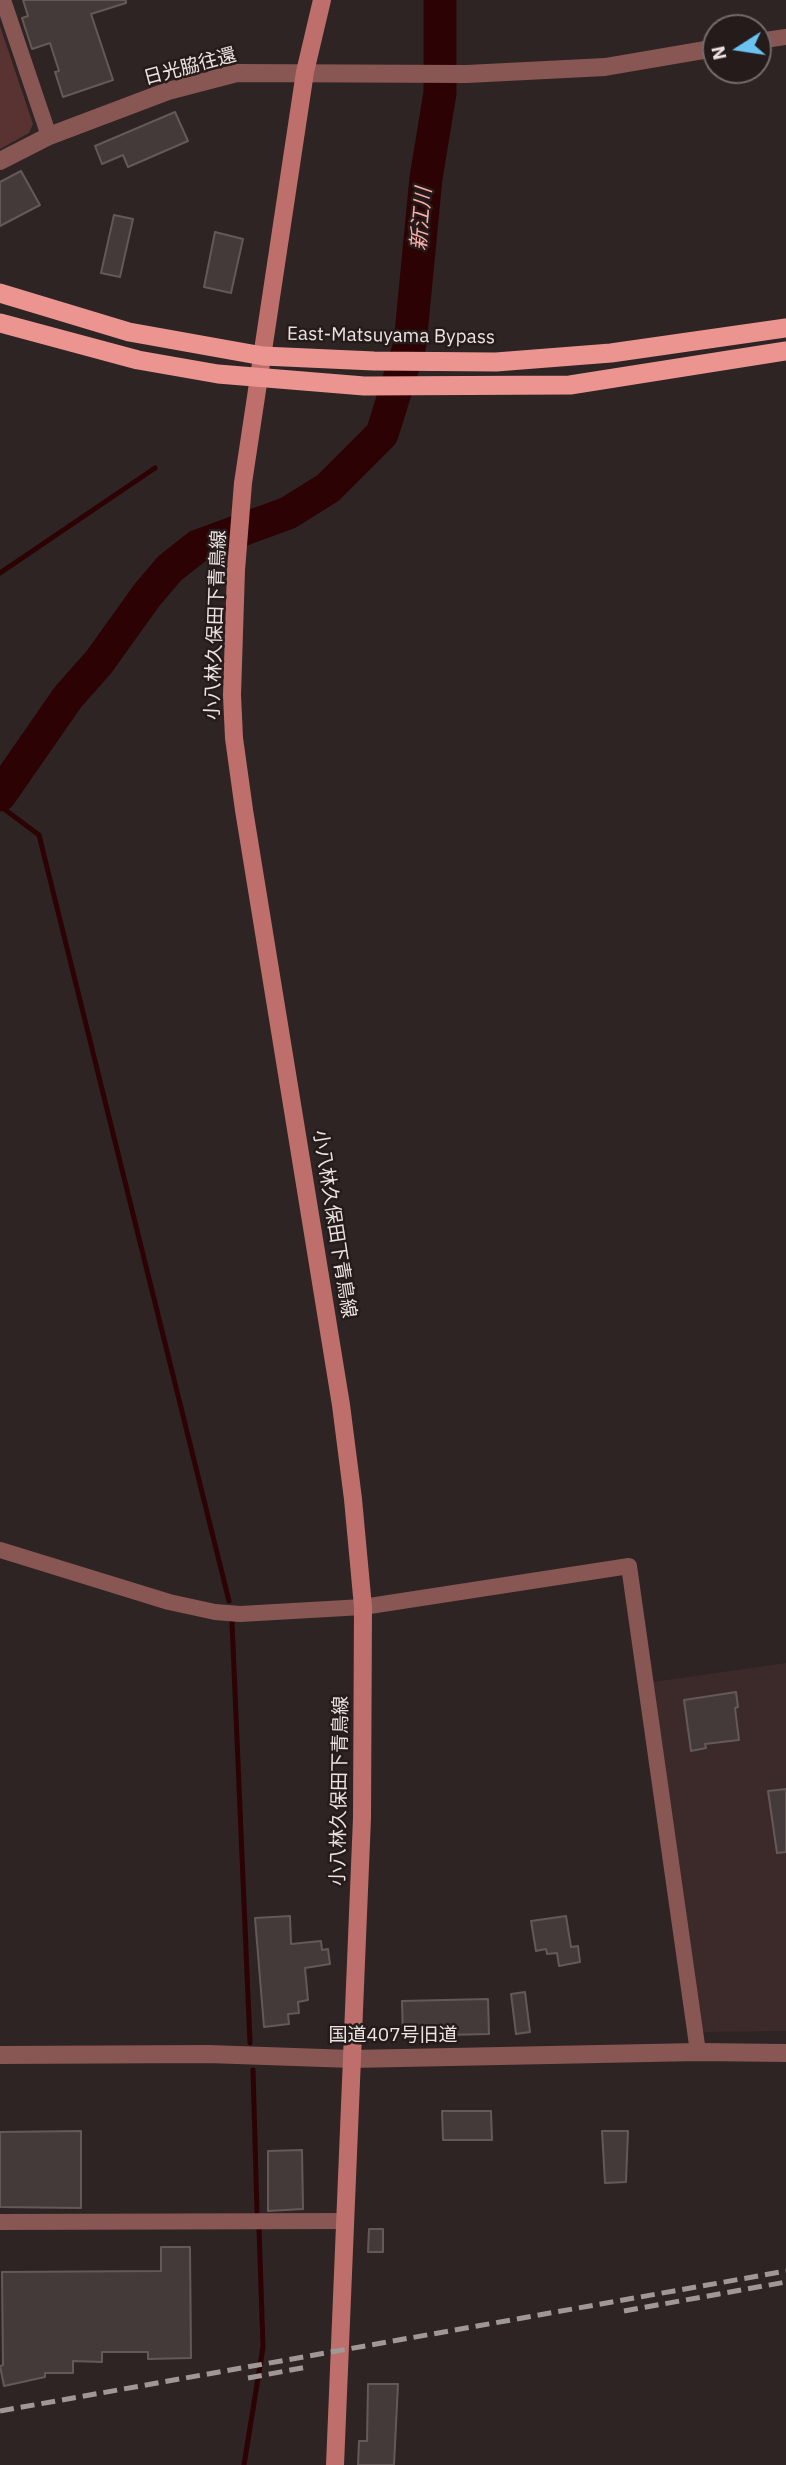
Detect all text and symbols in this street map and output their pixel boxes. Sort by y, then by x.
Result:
north arrow [702,14,772,84]
street label: 日光脇往還 [141,44,239,90]
text: N [705,44,732,62]
water label: 新江川 [407,187,437,251]
street label: East-Matsuyama Bypass [287,323,495,349]
street label: 小八林久保田下青鳥線 [201,530,231,720]
street label: 小八林久保田下青鳥線 [308,1128,360,1320]
street label: 小八林久保田下青鳥線 [327,1696,353,1886]
street label: 国道407号旧道 [328,2025,458,2047]

